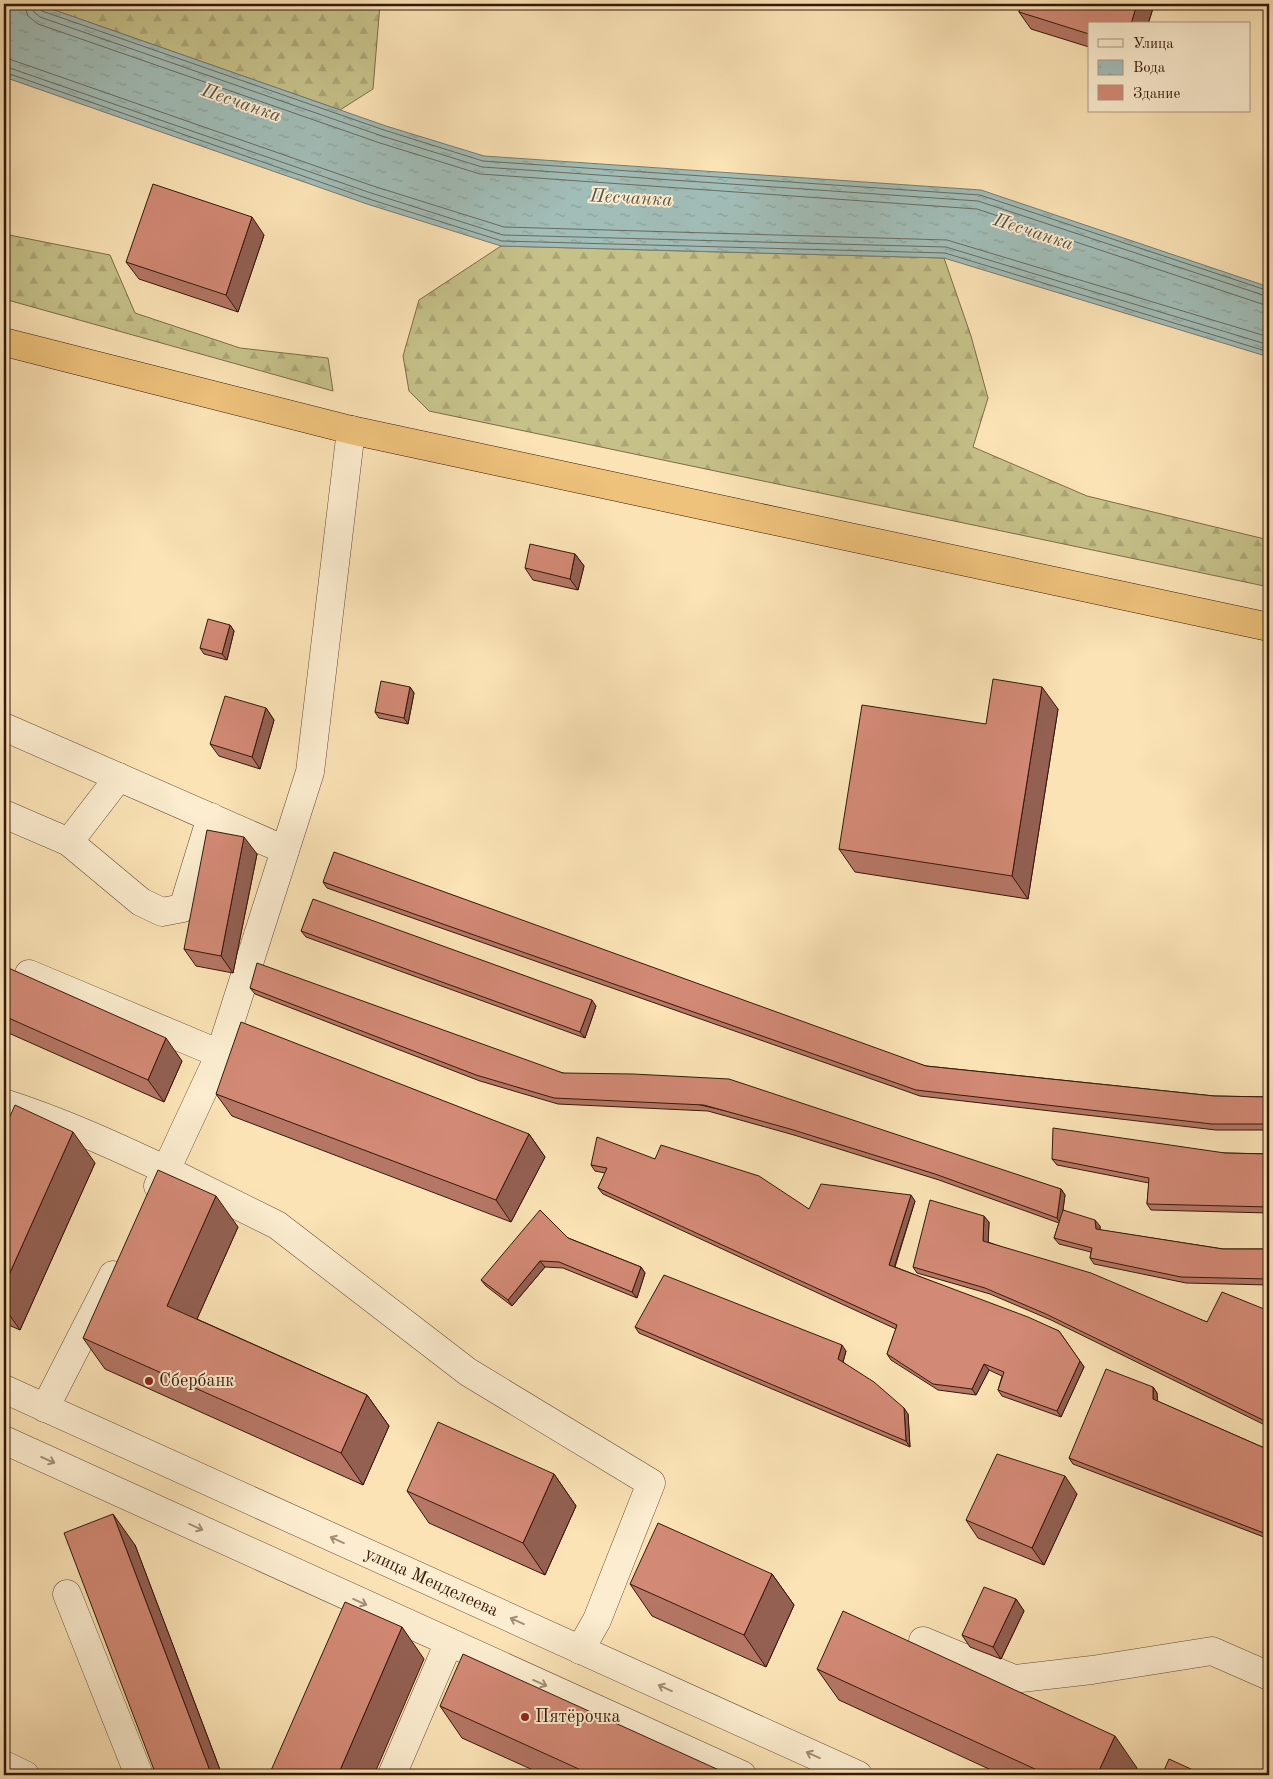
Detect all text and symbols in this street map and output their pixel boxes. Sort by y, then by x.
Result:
legend [1088,22,1250,112]
text: Улица [1133,37,1174,52]
text: Вода [1133,61,1166,76]
water label: Песчанка [198,81,283,126]
text: Здание [1133,87,1180,102]
water label: Песчанка [588,187,673,211]
water label: Песчанка [990,211,1075,255]
place label: Сбербанк [159,1372,234,1390]
marker: Сбербанк [143,1375,155,1387]
one-way arrow [40,1456,55,1466]
one-way arrow [188,1523,203,1533]
one-way arrow [330,1534,345,1544]
street label: улица Менделеева [362,1544,501,1620]
one-way arrow [352,1597,367,1607]
one-way arrow [510,1616,525,1626]
one-way arrow [532,1679,547,1689]
one-way arrow [658,1683,673,1693]
place label: Пятёрочка [535,1708,621,1726]
marker: Пятёрочка [519,1711,531,1723]
one-way arrow [806,1750,821,1760]

